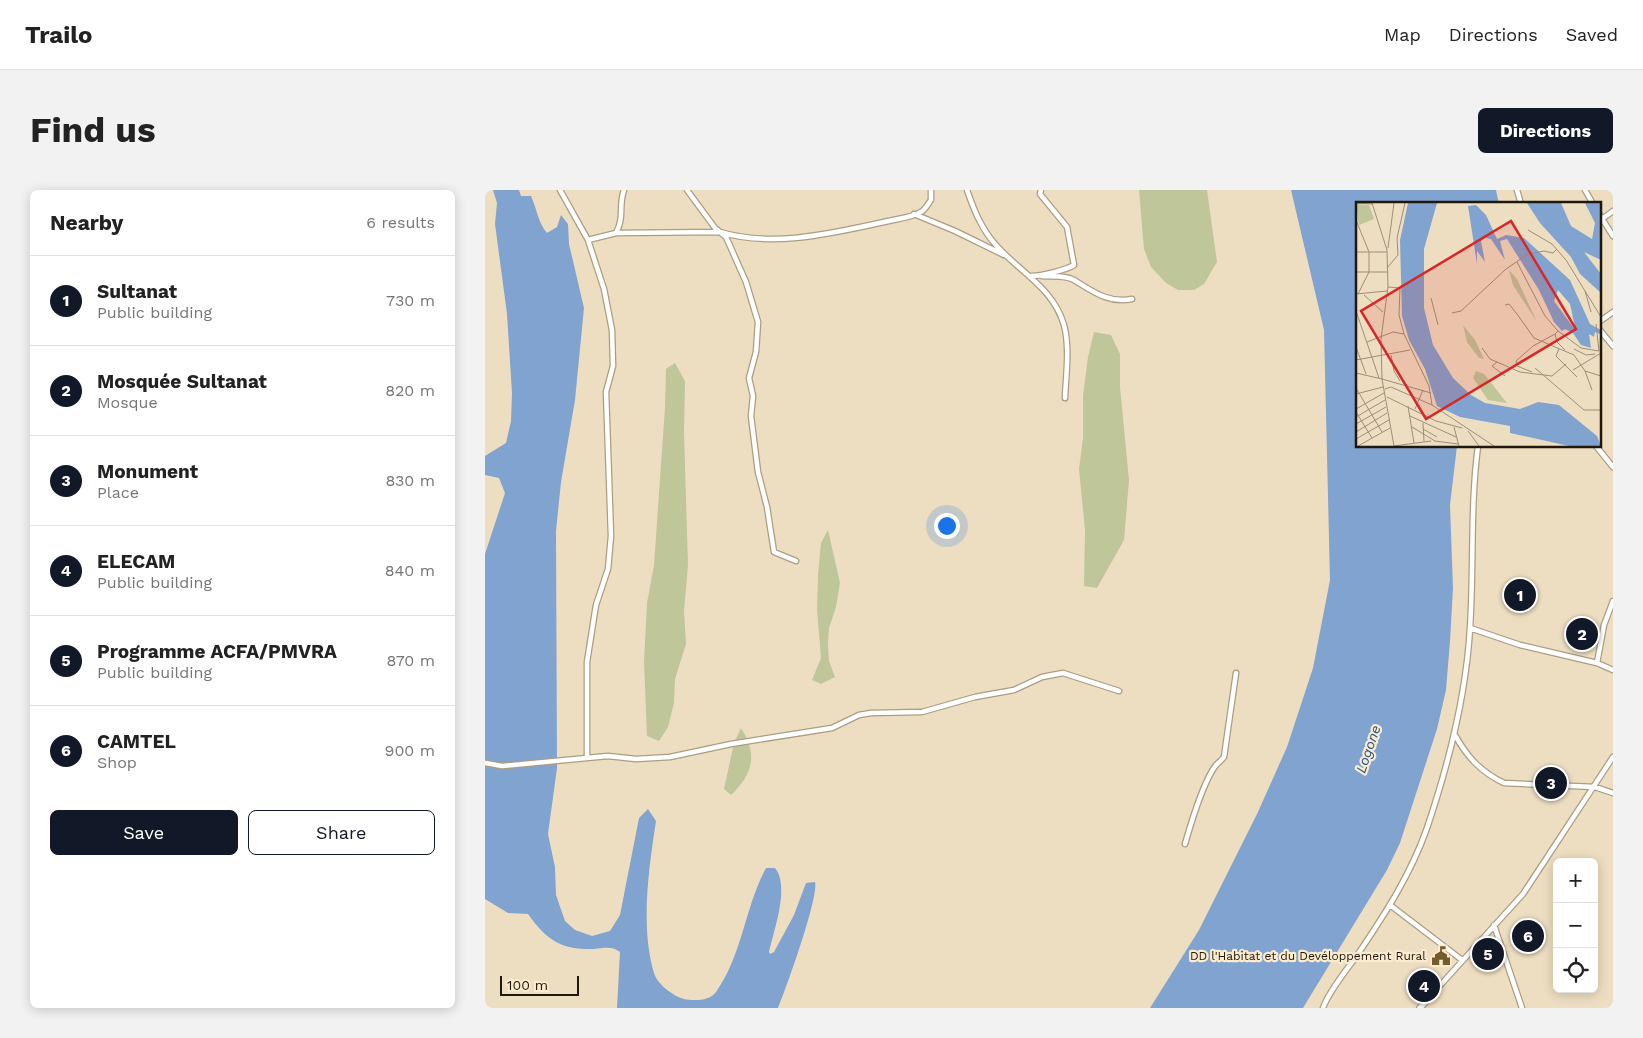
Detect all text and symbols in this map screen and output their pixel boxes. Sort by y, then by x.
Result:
text: Trailo [25,21,92,49]
text: Map [1384,24,1421,45]
text: Directions [1449,24,1538,45]
text: Saved [1566,24,1618,45]
button: Directions [1478,108,1613,153]
text: Find us [30,109,156,151]
inset map [1356,202,1601,448]
text: Nearby [50,210,123,235]
text: 6 results [366,213,435,232]
text: Sultanat [97,280,177,303]
text: 1 [63,291,69,310]
text: 730 m [386,291,435,310]
text: Public building [97,303,212,322]
text: Mosquée Sultanat [97,370,267,393]
text: 2 [61,381,71,400]
text: 820 m [385,381,435,400]
text: Mosque [97,393,158,412]
text: Monument [97,460,198,483]
text: 3 [61,471,71,490]
text: 830 m [385,471,435,490]
text: Place [97,483,139,502]
your location [934,513,960,539]
text: ELECAM [97,550,175,573]
text: 4 [61,561,71,580]
text: 840 m [385,561,435,580]
text: Public building [97,573,212,592]
pin: 1 [1504,576,1536,614]
pin: 2 [1566,615,1598,653]
text: Programme ACFA/PMVRA [97,640,337,663]
text: 5 [61,651,71,670]
text: 870 m [386,651,435,670]
text: Public building [97,663,212,682]
water label: Logone [1352,723,1384,775]
text: CAMTEL [97,730,176,753]
text: 6 [61,741,71,760]
text: 900 m [385,741,435,760]
text: Shop [97,753,137,772]
pin: 3 [1535,764,1567,802]
button: Save [50,810,238,855]
button: Share [248,810,435,855]
map controls [1553,858,1598,993]
button: + [1553,858,1598,903]
button: − [1553,903,1598,948]
pin: 6 [1512,917,1544,955]
pin: 5 [1472,935,1504,973]
public building icon: DD l'Habitat et du Devéloppement Rural [1430,945,1452,967]
button: locate [1553,948,1598,993]
place label: DD l'Habitat et du Devéloppement Rural [1190,949,1426,963]
pin: 4 [1408,967,1440,1005]
scale bar [500,973,579,996]
text: 100 m [507,977,548,993]

